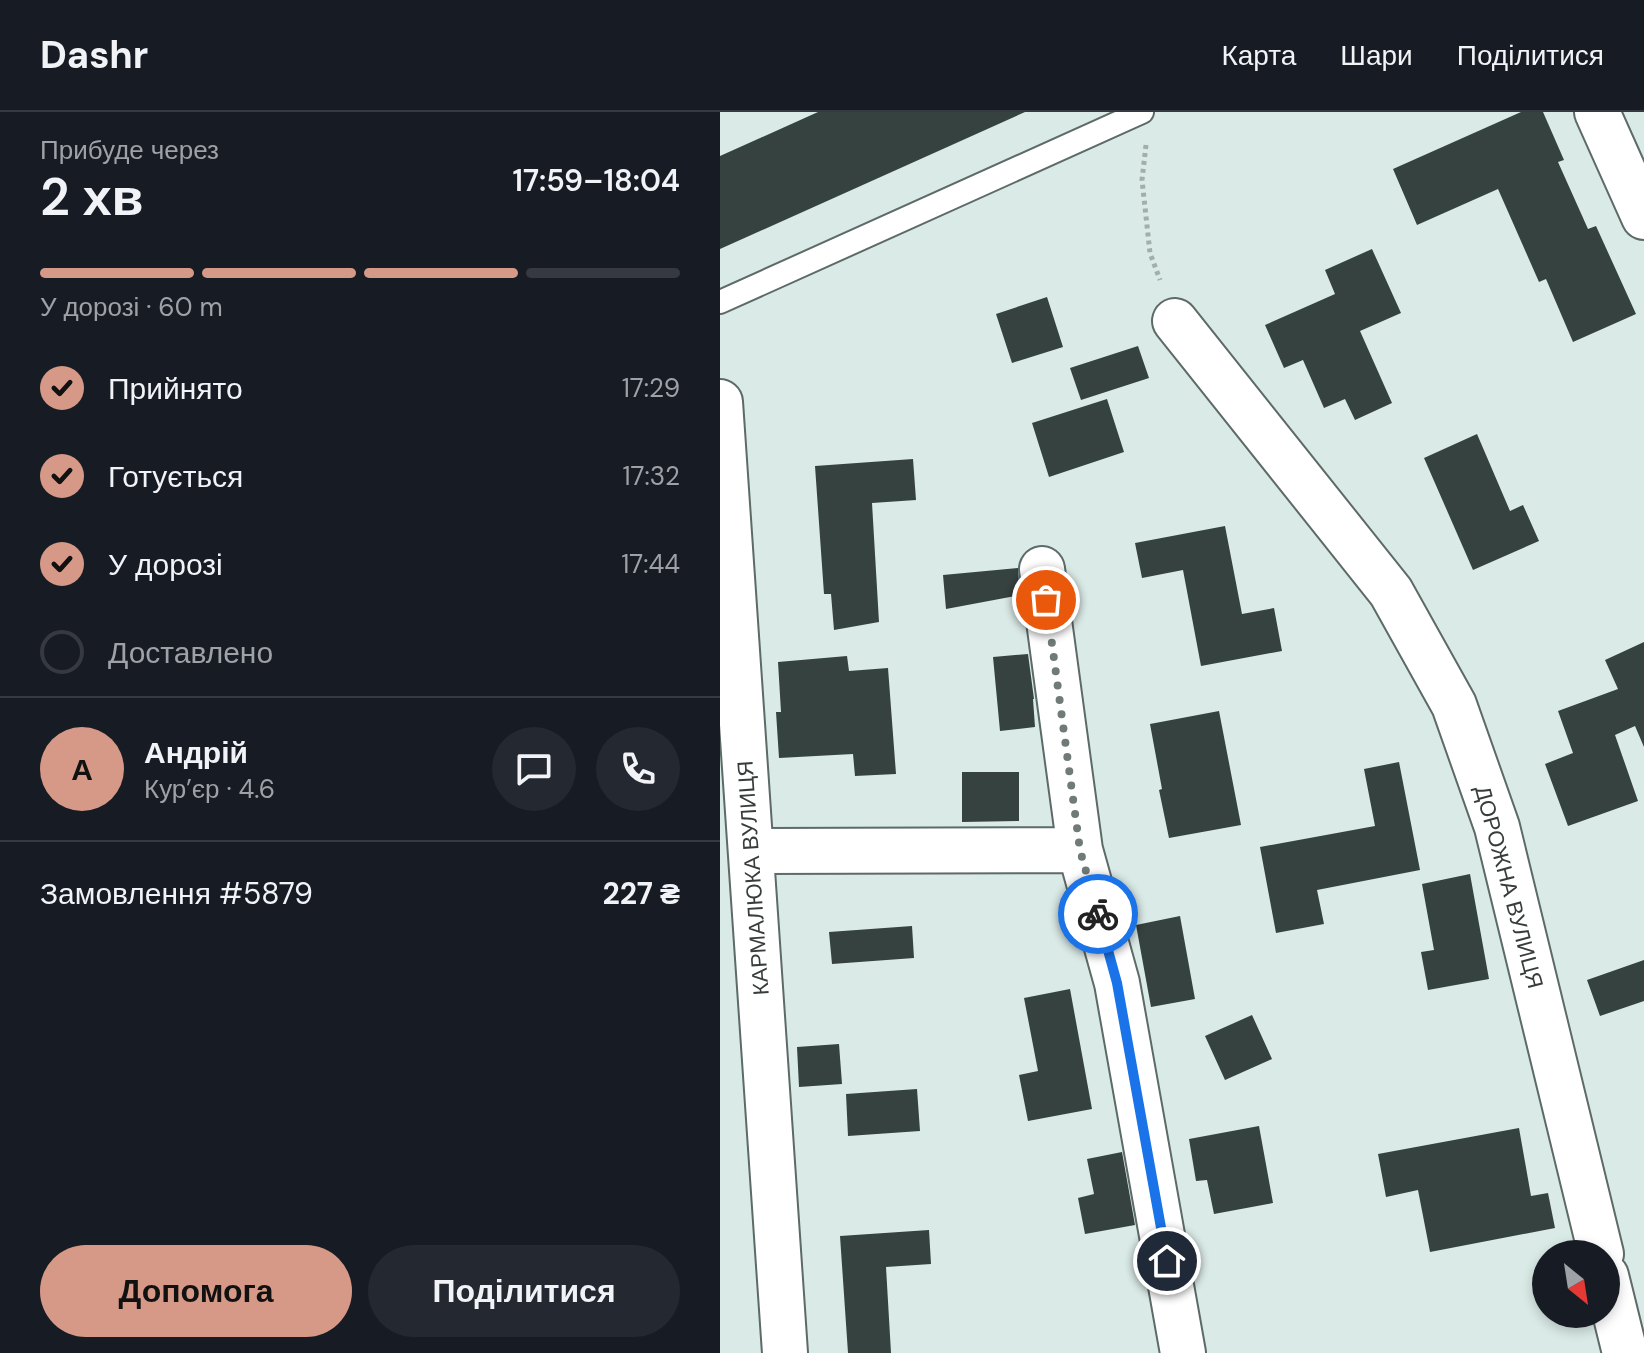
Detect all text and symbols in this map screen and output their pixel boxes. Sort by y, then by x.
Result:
text: Dashr [40,30,148,80]
text: Карта [1221,37,1296,74]
text: Шари [1340,37,1413,74]
text: Поділитися [1457,37,1604,74]
text: Прибуде через [40,133,219,167]
text: 17:59–18:04 [512,161,680,200]
text: 2 хв [40,163,144,231]
text: У дорозі · 60 m [40,290,223,324]
icon: check [40,366,84,410]
text: Прийнято [108,369,243,408]
text: 17:29 [622,371,680,405]
icon: check [40,454,84,498]
text: Готується [108,457,243,496]
text: 17:32 [622,459,680,493]
icon: check [40,542,84,586]
text: У дорозі [108,545,223,584]
text: 17:44 [621,547,680,581]
pin [1012,566,1080,634]
icon: bag [1024,578,1068,622]
text: Доставлено [108,633,273,672]
button: chat [492,727,576,811]
button: phone [596,727,680,811]
text: Андрій [144,733,248,772]
text: А [71,750,93,789]
street label: КАРМАЛЮКА ВУЛИЦЯ [730,760,776,996]
text: Кур’єр · 4.6 [144,772,275,806]
street label: ДОРОЖНА ВУЛИЦЯ [1468,782,1550,992]
text: Замовлення #5879 [40,874,313,913]
text: 227 ₴ [602,874,680,913]
courier [1058,874,1138,954]
icon: bike [1076,892,1120,936]
pin [1133,1227,1201,1295]
icon: home [1145,1239,1189,1283]
north arrow [1532,1240,1620,1328]
map controls [1532,1240,1620,1328]
button: Допомога [40,1245,352,1337]
button: Поділитися [368,1245,680,1337]

